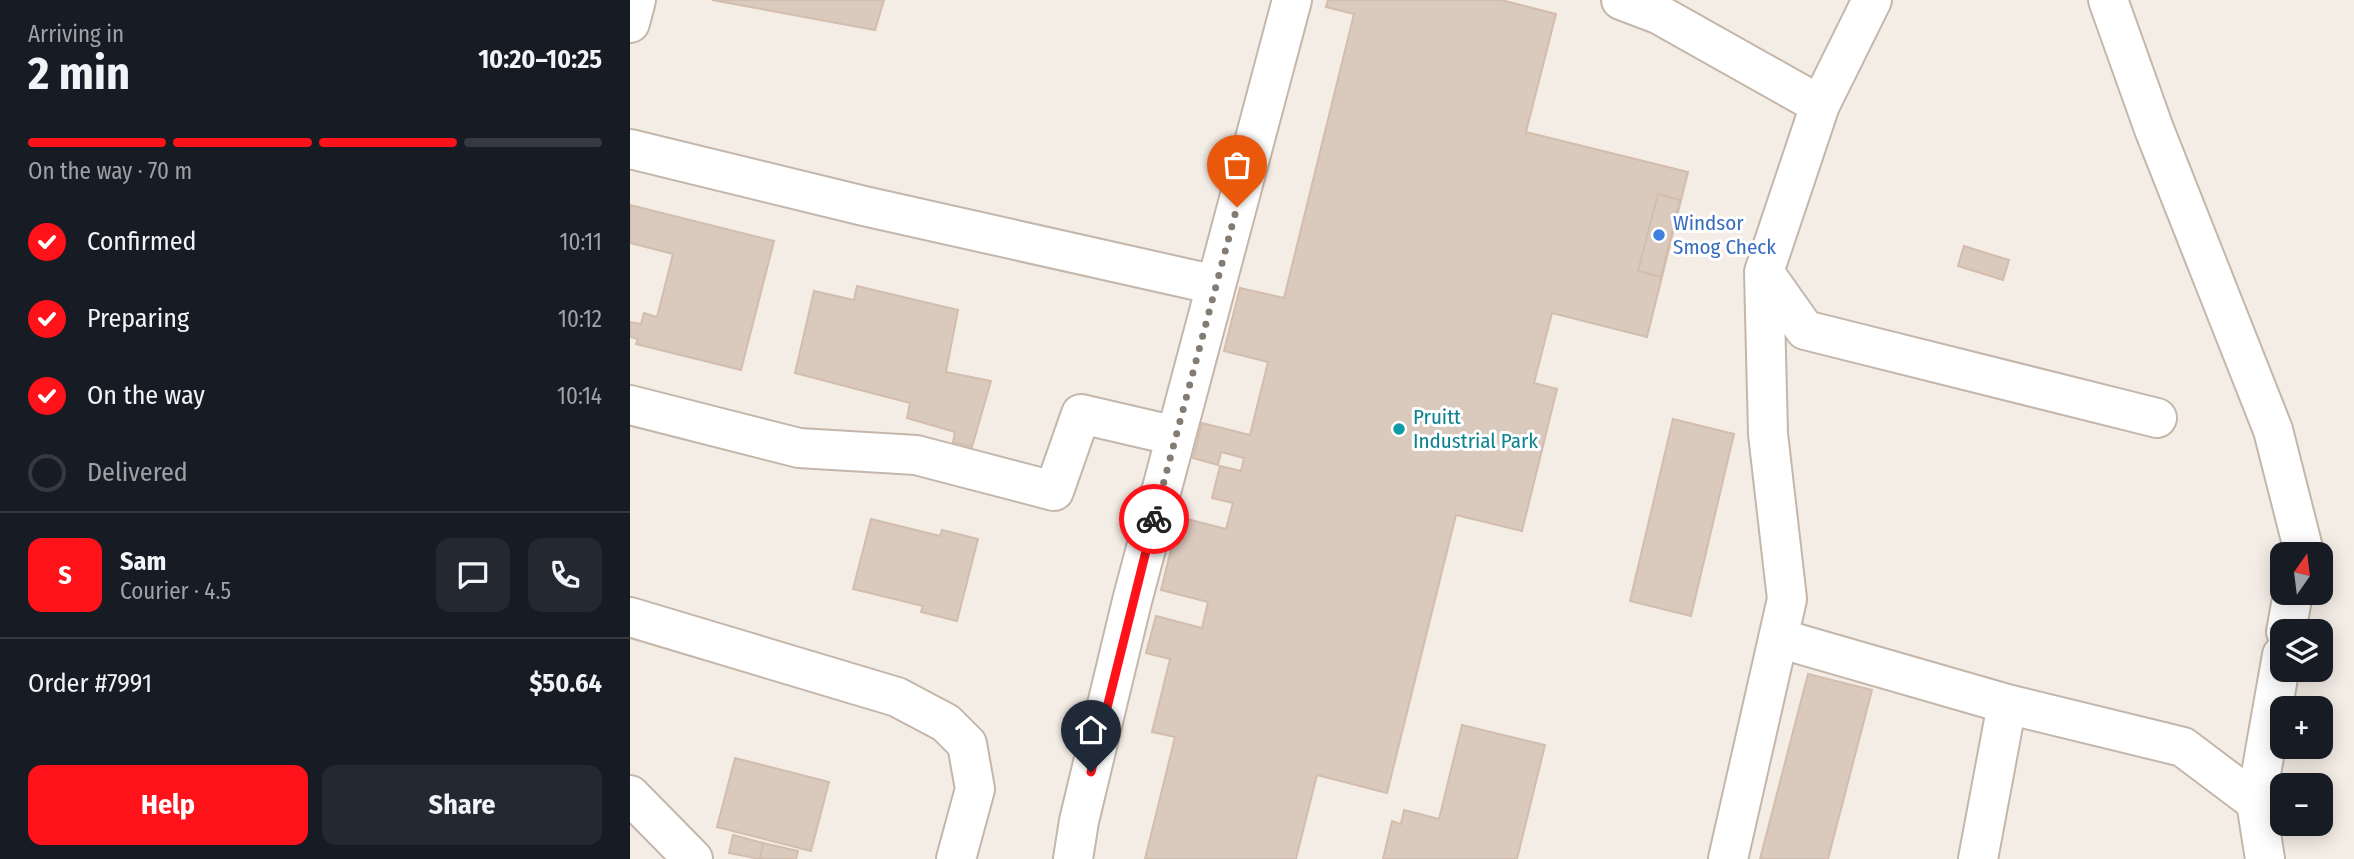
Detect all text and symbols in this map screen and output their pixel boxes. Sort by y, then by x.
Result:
text: Arriving in [28,20,124,48]
text: 10:20–10:25 [478,44,602,75]
text: 2 min [28,46,130,101]
pin [1207,135,1267,207]
icon: bag [1218,146,1256,184]
text: On the way · 70 m [28,157,192,185]
place label: Windsor Smog Check [1673,210,1776,260]
icon: check [28,223,66,261]
text: Confirmed [87,226,197,257]
marker: Windsor Smog Check [1651,227,1667,243]
text: 10:11 [559,228,602,256]
icon: check [28,300,66,338]
text: Preparing [87,303,189,334]
text: 10:12 [558,305,602,333]
icon: check [28,377,66,415]
text: On the way [87,380,205,411]
text: 10:14 [557,382,602,410]
place label: Pruitt Industrial Park [1413,404,1538,454]
marker: Pruitt Industrial Park [1391,421,1407,437]
text: Delivered [87,457,188,488]
courier [1119,484,1189,554]
icon: bike [1135,500,1173,538]
button: chat [436,538,510,612]
button: phone [528,538,602,612]
north arrow [2270,542,2333,606]
map controls [2270,542,2333,836]
text: Sam [120,546,166,577]
text: S [58,560,72,591]
text: Courier · 4.5 [120,577,231,605]
button: layers [2270,619,2333,682]
text: Order #7991 [28,668,152,699]
text: $50.64 [529,668,602,699]
button: + [2270,696,2333,759]
pin [1061,700,1121,772]
icon: home [1072,711,1110,749]
button: Help [28,765,308,845]
button: Share [322,765,602,845]
button: − [2270,773,2333,836]

